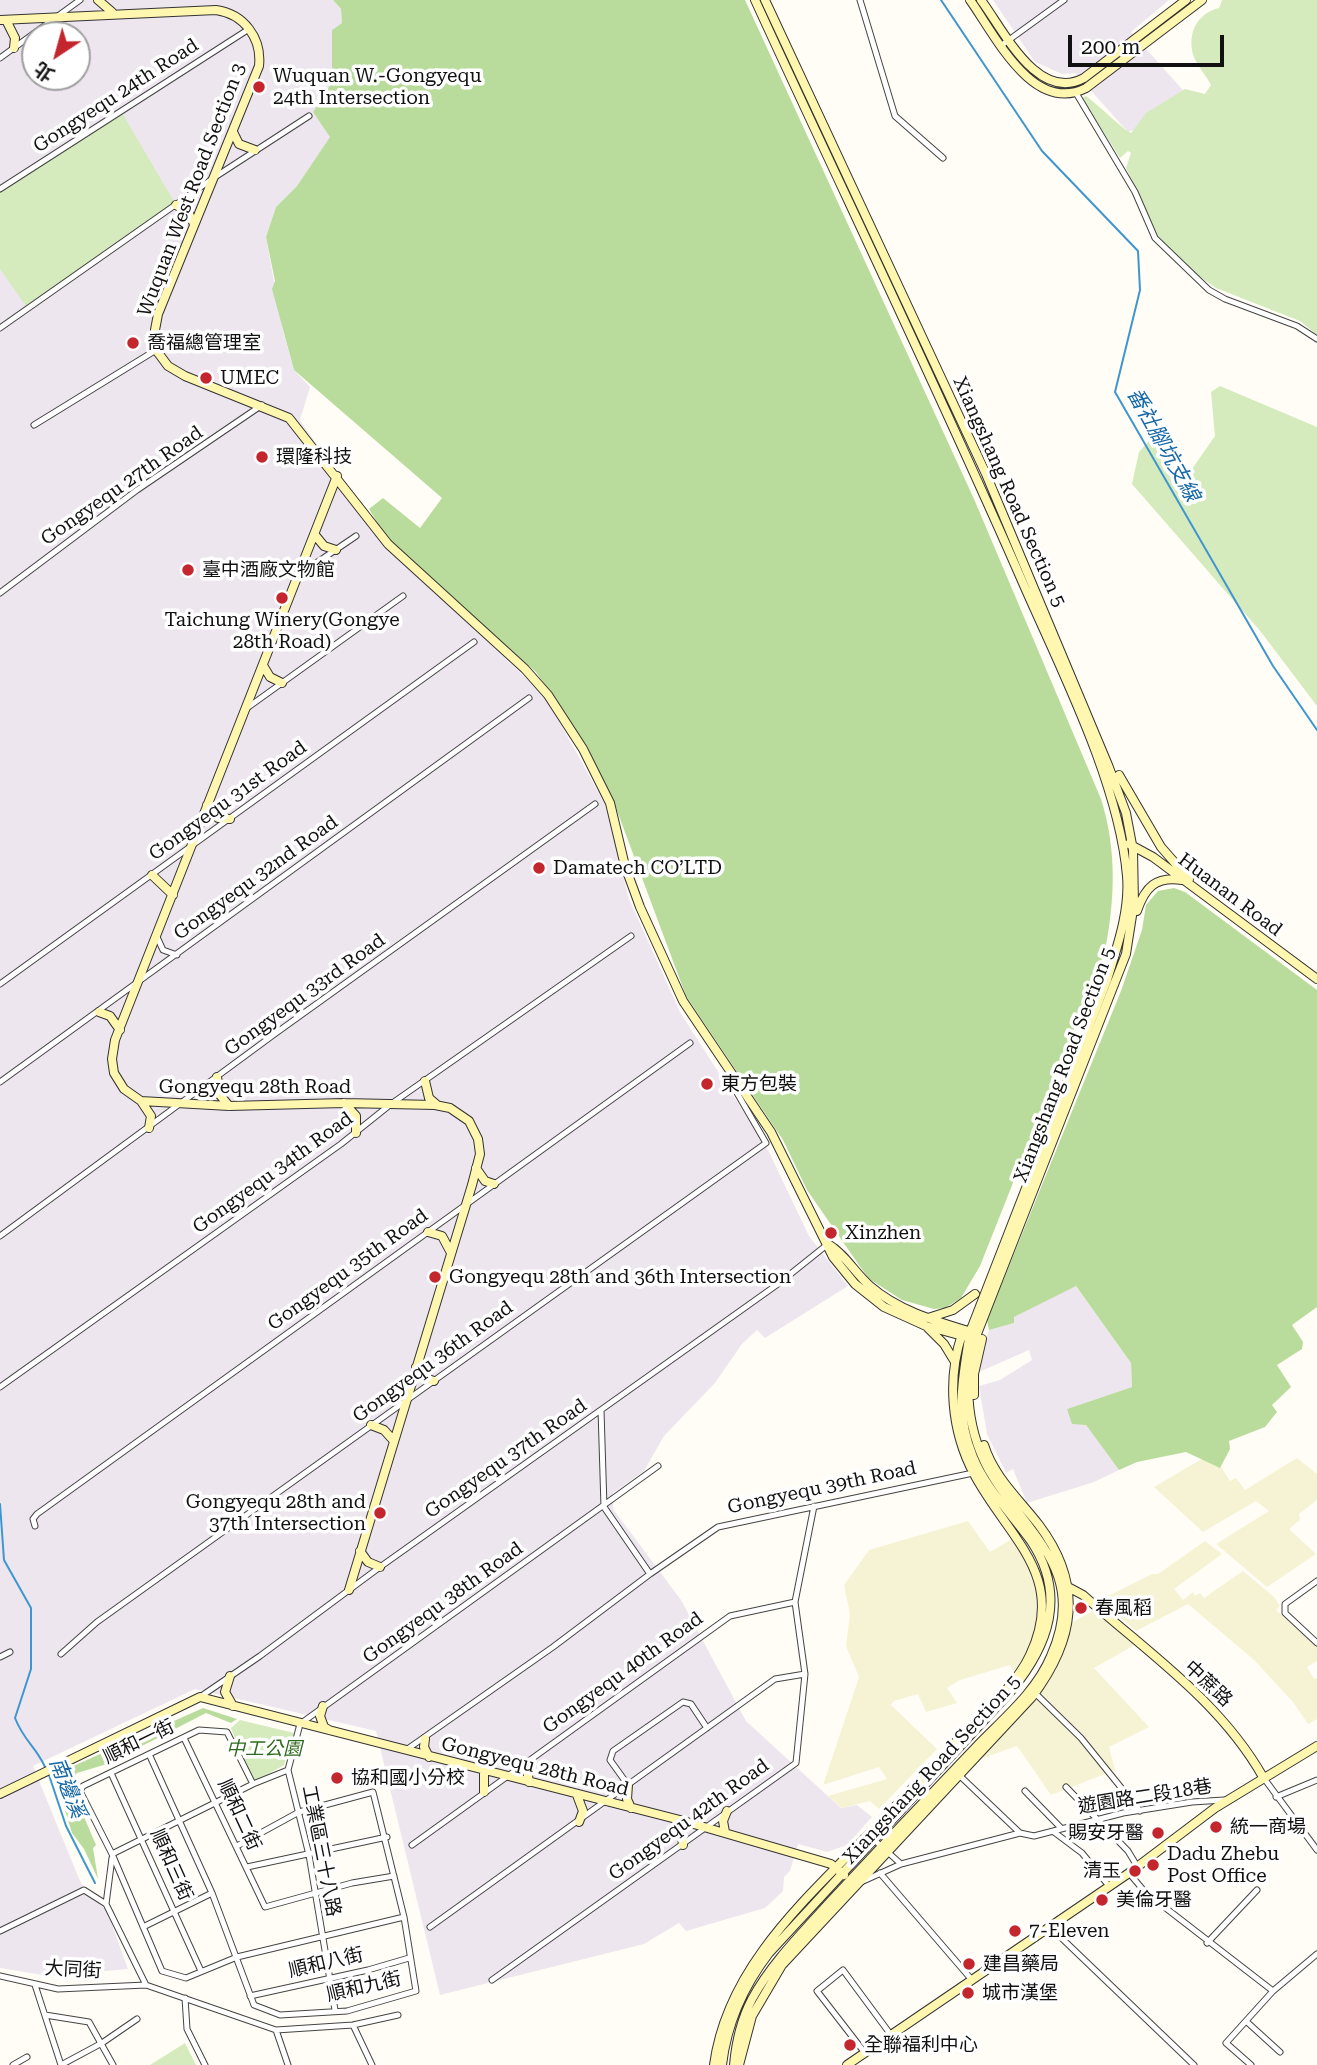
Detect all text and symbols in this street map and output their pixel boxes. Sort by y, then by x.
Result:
north arrow [21,21,91,91]
scale bar [1072,21,1228,65]
street label: Gongyequ 24th Road [29,34,203,158]
text: 200 m [1081,35,1141,59]
text: 北 [30,57,59,87]
street label: Wuquan West Road Section 3 [133,60,251,320]
place label: Wuquan W.-Gongyequ 24th Intersection [273,65,481,109]
marker: Wuquan W.-Gongyequ 24th Intersection [251,79,267,95]
place label: 喬福總管理室 [147,332,261,354]
marker: 喬福總管理室 [125,335,141,351]
place label: UMEC [220,367,279,389]
marker: UMEC [198,370,214,386]
street label: Xiangshang Road Section 5 [948,373,1070,611]
water label: 番社腳坑支線 [1121,384,1205,506]
street label: Gongyequ 27th Road [37,422,207,550]
place label: 環隆科技 [276,446,352,468]
marker: 環隆科技 [254,449,270,465]
place label: 臺中酒廠文物館 [202,559,335,581]
marker: 臺中酒廠文物館 [180,562,196,578]
marker: Taichung Winery(Gongye 28th Road) [274,590,290,606]
place label: Taichung Winery(Gongye 28th Road) [164,609,400,653]
street label: Gongyequ 31st Road [145,736,311,866]
street label: Gongyequ 32nd Road [169,811,343,945]
street label: Huanan Road [1174,849,1286,941]
place label: Damatech CO’LTD [553,857,722,879]
marker: Damatech CO’LTD [531,860,547,876]
street label: Gongyequ 33rd Road [220,929,390,1061]
street label: Xiangshang Road Section 5 [1010,944,1120,1186]
place label: 東方包裝 [721,1073,797,1095]
street label: Gongyequ 28th Road [159,1076,351,1098]
marker: 東方包裝 [699,1076,715,1092]
street label: Gongyequ 34th Road [189,1107,357,1239]
street label: Gongyequ 35th Road [264,1204,432,1336]
place label: Xinzhen [845,1222,921,1244]
marker: Xinzhen [823,1225,839,1241]
place label: Gongyequ 28th and 36th Intersection [449,1266,791,1288]
marker: Gongyequ 28th and 36th Intersection [427,1269,443,1285]
street label: Gongyequ 36th Road [349,1296,517,1428]
street label: Gongyequ 37th Road [421,1395,591,1523]
street label: Gongyequ 39th Road [726,1457,918,1519]
place label: Gongyequ 28th and 37th Intersection [186,1491,366,1535]
marker: Gongyequ 28th and 37th Intersection [372,1505,388,1521]
street label: Gongyequ 38th Road [359,1537,527,1669]
place label: 春風稻 [1095,1597,1152,1619]
marker: 春風稻 [1073,1600,1089,1616]
street label: Gongyequ 40th Road [539,1607,707,1739]
street label: 中蔗路 [1179,1656,1237,1712]
street label: Xiangshang Road Section 5 [838,1671,1026,1869]
street label: 順和一街 [100,1715,178,1769]
street label: Gongyequ 28th Road [439,1733,631,1801]
park label: 中工公園 [226,1738,302,1760]
water label: 南邊溪 [44,1754,90,1822]
street label: Gongyequ 42th Road [605,1754,773,1886]
place label: 協和國小分校 [351,1767,465,1789]
marker: 協和國小分校 [329,1770,345,1786]
street label: 遊園路二段18巷 [1076,1775,1214,1819]
street label: 順和二街 [213,1776,265,1854]
street label: 工業區三十八路 [297,1784,345,1918]
place label: 統一商場 [1230,1816,1306,1838]
marker: 統一商場 [1208,1819,1224,1835]
place label: 賜安牙醫 [1068,1822,1144,1844]
marker: 賜安牙醫 [1150,1825,1166,1841]
street label: 順和三街 [145,1826,197,1904]
place label: Dadu Zhebu Post Office [1167,1843,1279,1887]
marker: Dadu Zhebu Post Office [1145,1857,1161,1873]
place label: 清玉 [1083,1860,1121,1882]
marker: 清玉 [1127,1863,1143,1879]
place label: 美倫牙醫 [1116,1889,1192,1911]
marker: 美倫牙醫 [1094,1892,1110,1908]
place label: 7-Eleven [1029,1920,1110,1942]
marker: 7-Eleven [1007,1923,1023,1939]
street label: 順和八街 [286,1943,366,1983]
place label: 建昌藥局 [983,1953,1059,1975]
marker: 建昌藥局 [961,1956,977,1972]
street label: 大同街 [44,1957,102,1983]
street label: 順和九街 [324,1967,404,2007]
place label: 城市漢堡 [982,1982,1058,2004]
marker: 城市漢堡 [960,1985,976,2001]
place label: 全聯福利中心 [864,2034,978,2056]
marker: 全聯福利中心 [842,2037,858,2053]

